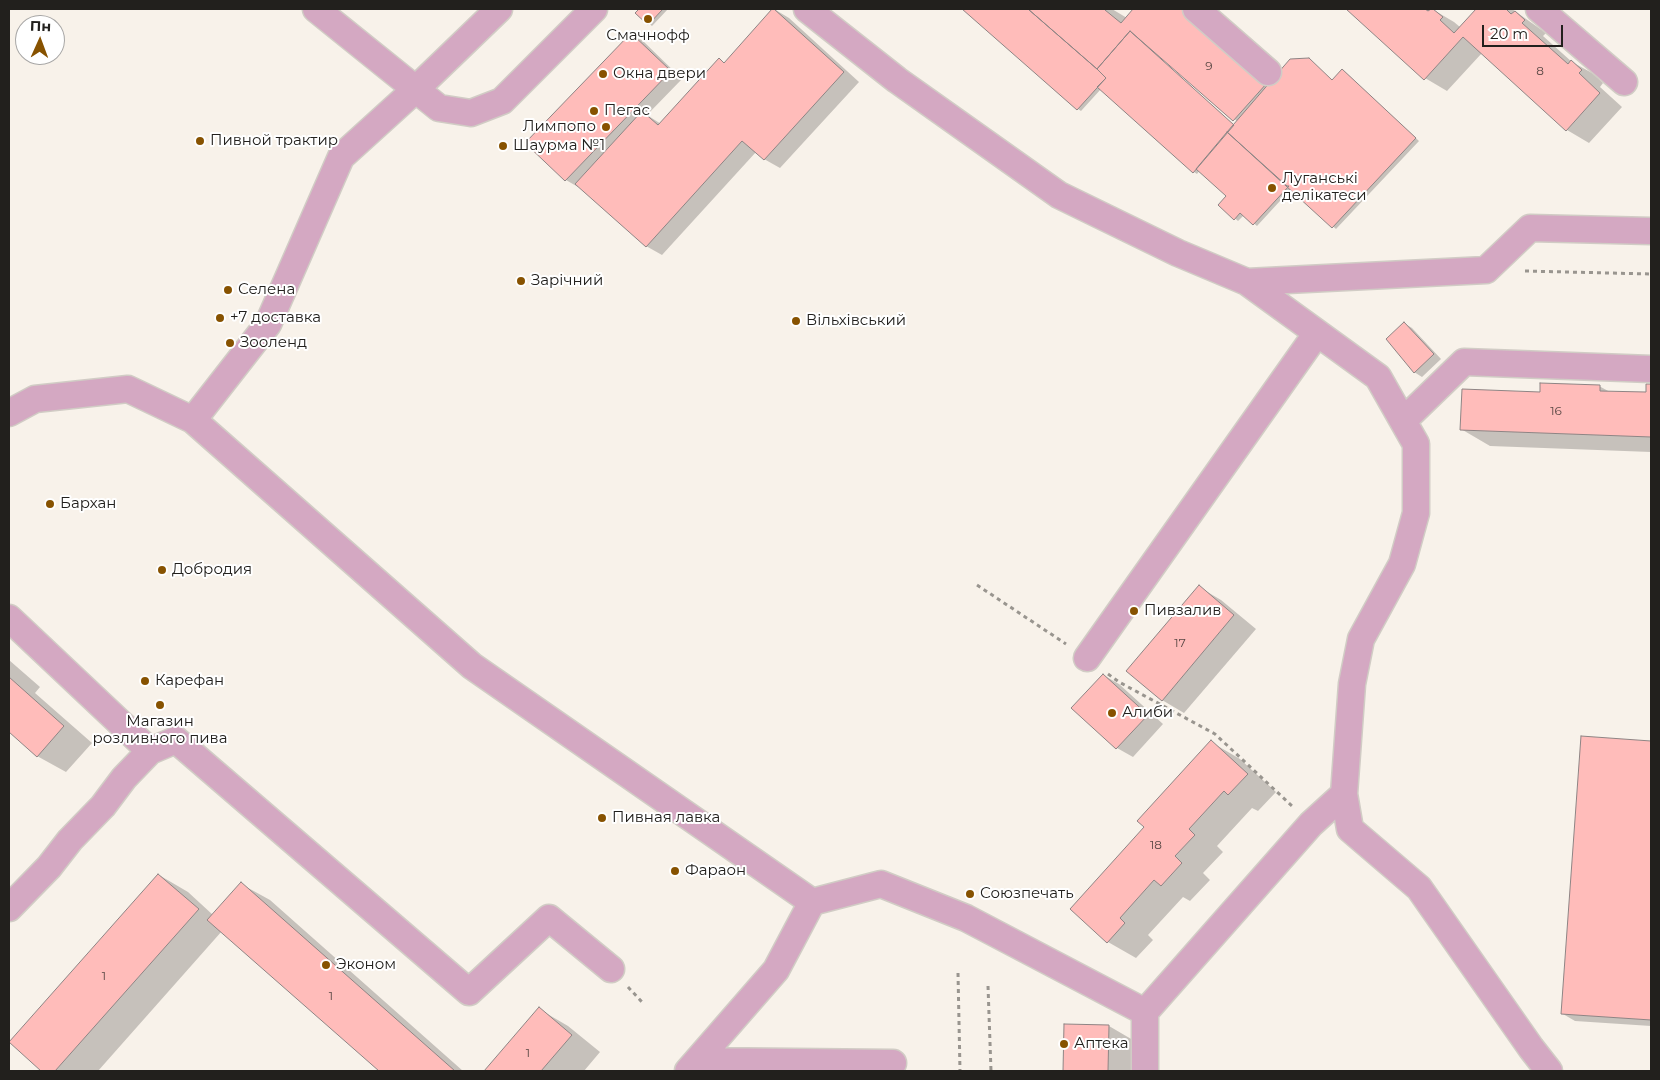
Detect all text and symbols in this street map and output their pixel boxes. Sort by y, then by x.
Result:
marker: Смачнофф [642,13,654,25]
north arrow [15,15,65,65]
scale bar [1485,15,1566,47]
text: Пн [30,17,51,35]
text: 20 m [1490,24,1528,43]
place label: Смачнофф [606,27,690,45]
house number: 9 [1205,59,1213,73]
house number: 8 [1536,64,1544,78]
place label: Окна двери [613,65,706,83]
marker: Окна двери [597,68,609,80]
place label: Пегас [604,102,650,120]
marker: Пегас [588,105,600,117]
place label: Лимпопо [523,118,596,136]
marker: Лимпопо [600,121,612,133]
place label: Пивной трактир [210,132,338,150]
marker: Пивной трактир [194,135,206,147]
place label: Шаурма №1 [513,137,605,155]
marker: Шаурма №1 [497,140,509,152]
place label: Луганські делікатеси [1282,170,1367,205]
marker: Луганські делікатеси [1266,182,1278,194]
place label: Зарічний [531,272,603,290]
marker: Зарічний [515,275,527,287]
place label: Селена [238,281,295,299]
marker: Селена [222,284,234,296]
place label: +7 доставка [230,309,321,327]
marker: +7 доставка [214,312,226,324]
place label: Вільхівський [806,312,906,330]
marker: Вільхівський [790,315,802,327]
place label: Зооленд [240,334,307,352]
marker: Зооленд [224,337,236,349]
house number: 16 [1550,404,1562,418]
place label: Бархан [60,495,116,513]
marker: Бархан [44,498,56,510]
place label: Добродия [172,561,252,579]
marker: Добродия [156,564,168,576]
place label: Пивзалив [1144,602,1221,620]
marker: Пивзалив [1128,605,1140,617]
house number: 17 [1174,636,1186,650]
place label: Карефан [155,672,224,690]
marker: Карефан [139,675,151,687]
marker: Магазин розливного пива [154,699,166,711]
place label: Алиби [1122,704,1173,722]
marker: Алиби [1106,707,1118,719]
place label: Магазин розливного пива [93,713,227,748]
place label: Пивная лавка [612,809,720,827]
marker: Пивная лавка [596,812,608,824]
house number: 18 [1150,838,1162,852]
place label: Фараон [685,862,746,880]
marker: Фараон [669,865,681,877]
place label: Союзпечать [980,885,1074,903]
marker: Союзпечать [964,888,976,900]
place label: Эконом [336,956,396,974]
marker: Эконом [320,959,332,971]
house number: 1 [102,969,106,983]
house number: 1 [329,989,333,1003]
place label: Аптека [1074,1035,1129,1053]
marker: Аптека [1058,1038,1070,1050]
house number: 1 [526,1046,530,1060]

